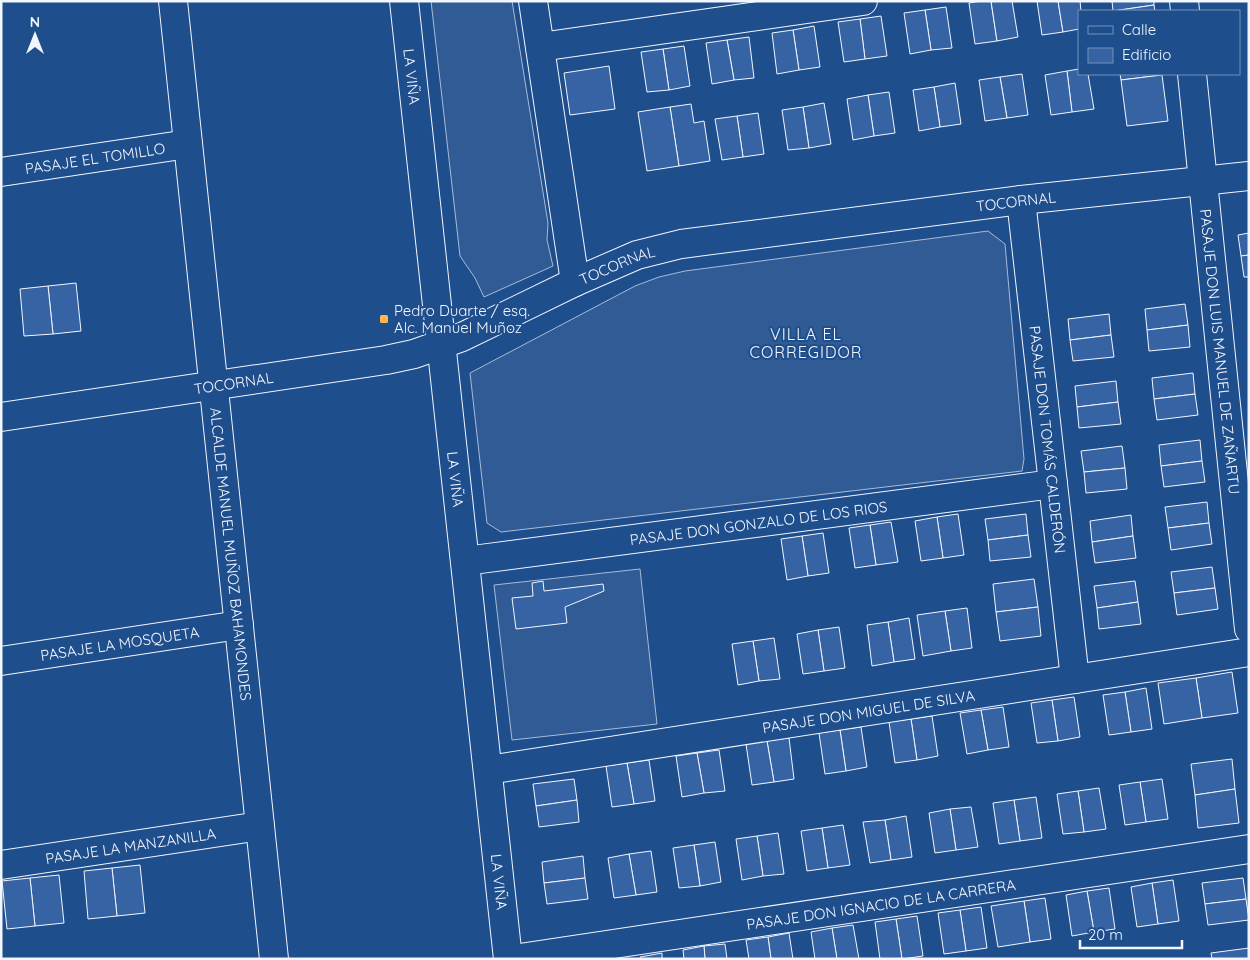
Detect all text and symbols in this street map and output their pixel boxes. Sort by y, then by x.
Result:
north arrow [10,10,60,60]
legend [1078,10,1240,75]
text: N [30,13,40,31]
text: Calle [1122,20,1156,39]
text: Edificio [1122,45,1171,64]
street label: LA VIÑA [400,48,425,106]
street label: PASAJE EL TOMILLO [23,138,166,178]
street label: TOCORNAL [975,187,1057,215]
street label: PASAJE DON LUIS MANUEL DE ZAÑARTU [1196,208,1245,495]
street label: TOCORNAL [576,241,657,289]
place label: Pedro Duarte / esq. Alc. Manuel Muñoz [394,301,530,337]
marker: Pedro Duarte / esq. Alc. Manuel Muñoz [378,313,390,325]
district label: VILLA EL CORREGIDOR [750,324,862,362]
street label: PASAJE DON TOMÁS CALDERÓN [1026,325,1070,554]
street label: TOCORNAL [192,367,275,398]
street label: ALCALDE MANUEL MUÑOZ BAHAMONDES [206,406,256,701]
street label: LA VIÑA [443,450,468,508]
street label: PASAJE DON GONZALO DE LOS RIOS [629,496,888,549]
street label: PASAJE LA MOSQUETA [39,622,201,664]
street label: PASAJE DON MIGUEL DE SILVA [761,685,976,737]
street label: PASAJE LA MANZANILLA [44,823,217,868]
street label: LA VIÑA [487,853,512,911]
street label: PASAJE DON IGNACIO DE LA CARRERA [745,874,1017,934]
scale bar [1080,918,1182,950]
text: 20 m [1088,925,1123,944]

